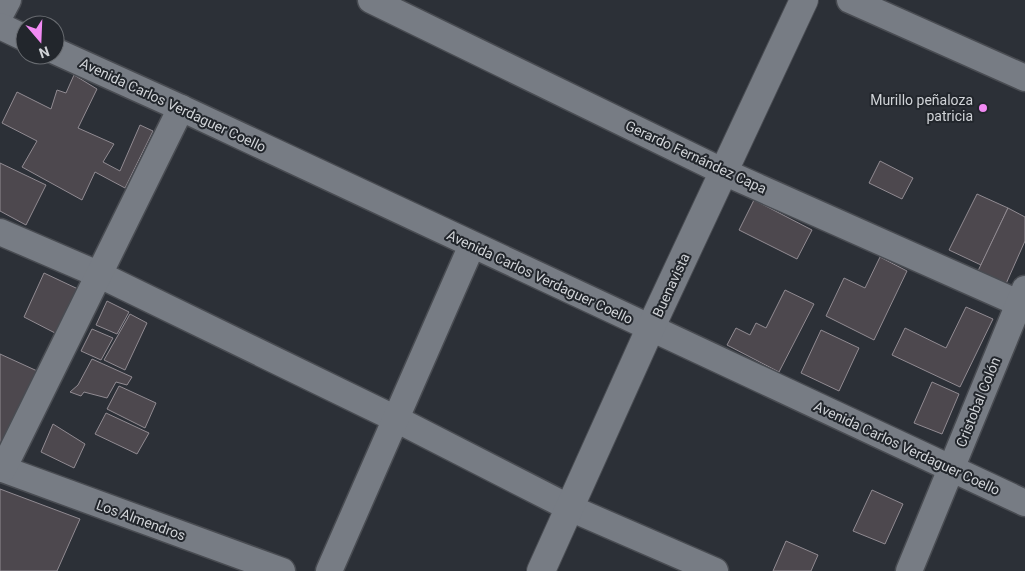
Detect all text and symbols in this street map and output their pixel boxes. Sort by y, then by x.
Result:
north arrow [15,15,65,65]
text: N [37,43,52,61]
street label: Avenida Carlos Verdaguer Coello [78,55,269,155]
place label: Murillo peñaloza patricia [870,92,973,124]
marker: Murillo peñaloza patricia [977,102,989,114]
street label: Gerardo Fernández Capa [623,117,769,197]
street label: Avenida Carlos Verdaguer Coello [445,227,636,327]
street label: Buenavista [649,250,693,320]
street label: Cristobal Colón [953,355,1003,449]
street label: Avenida Carlos Verdaguer Coello [812,398,1003,498]
street label: Los Almendros [94,496,188,544]

